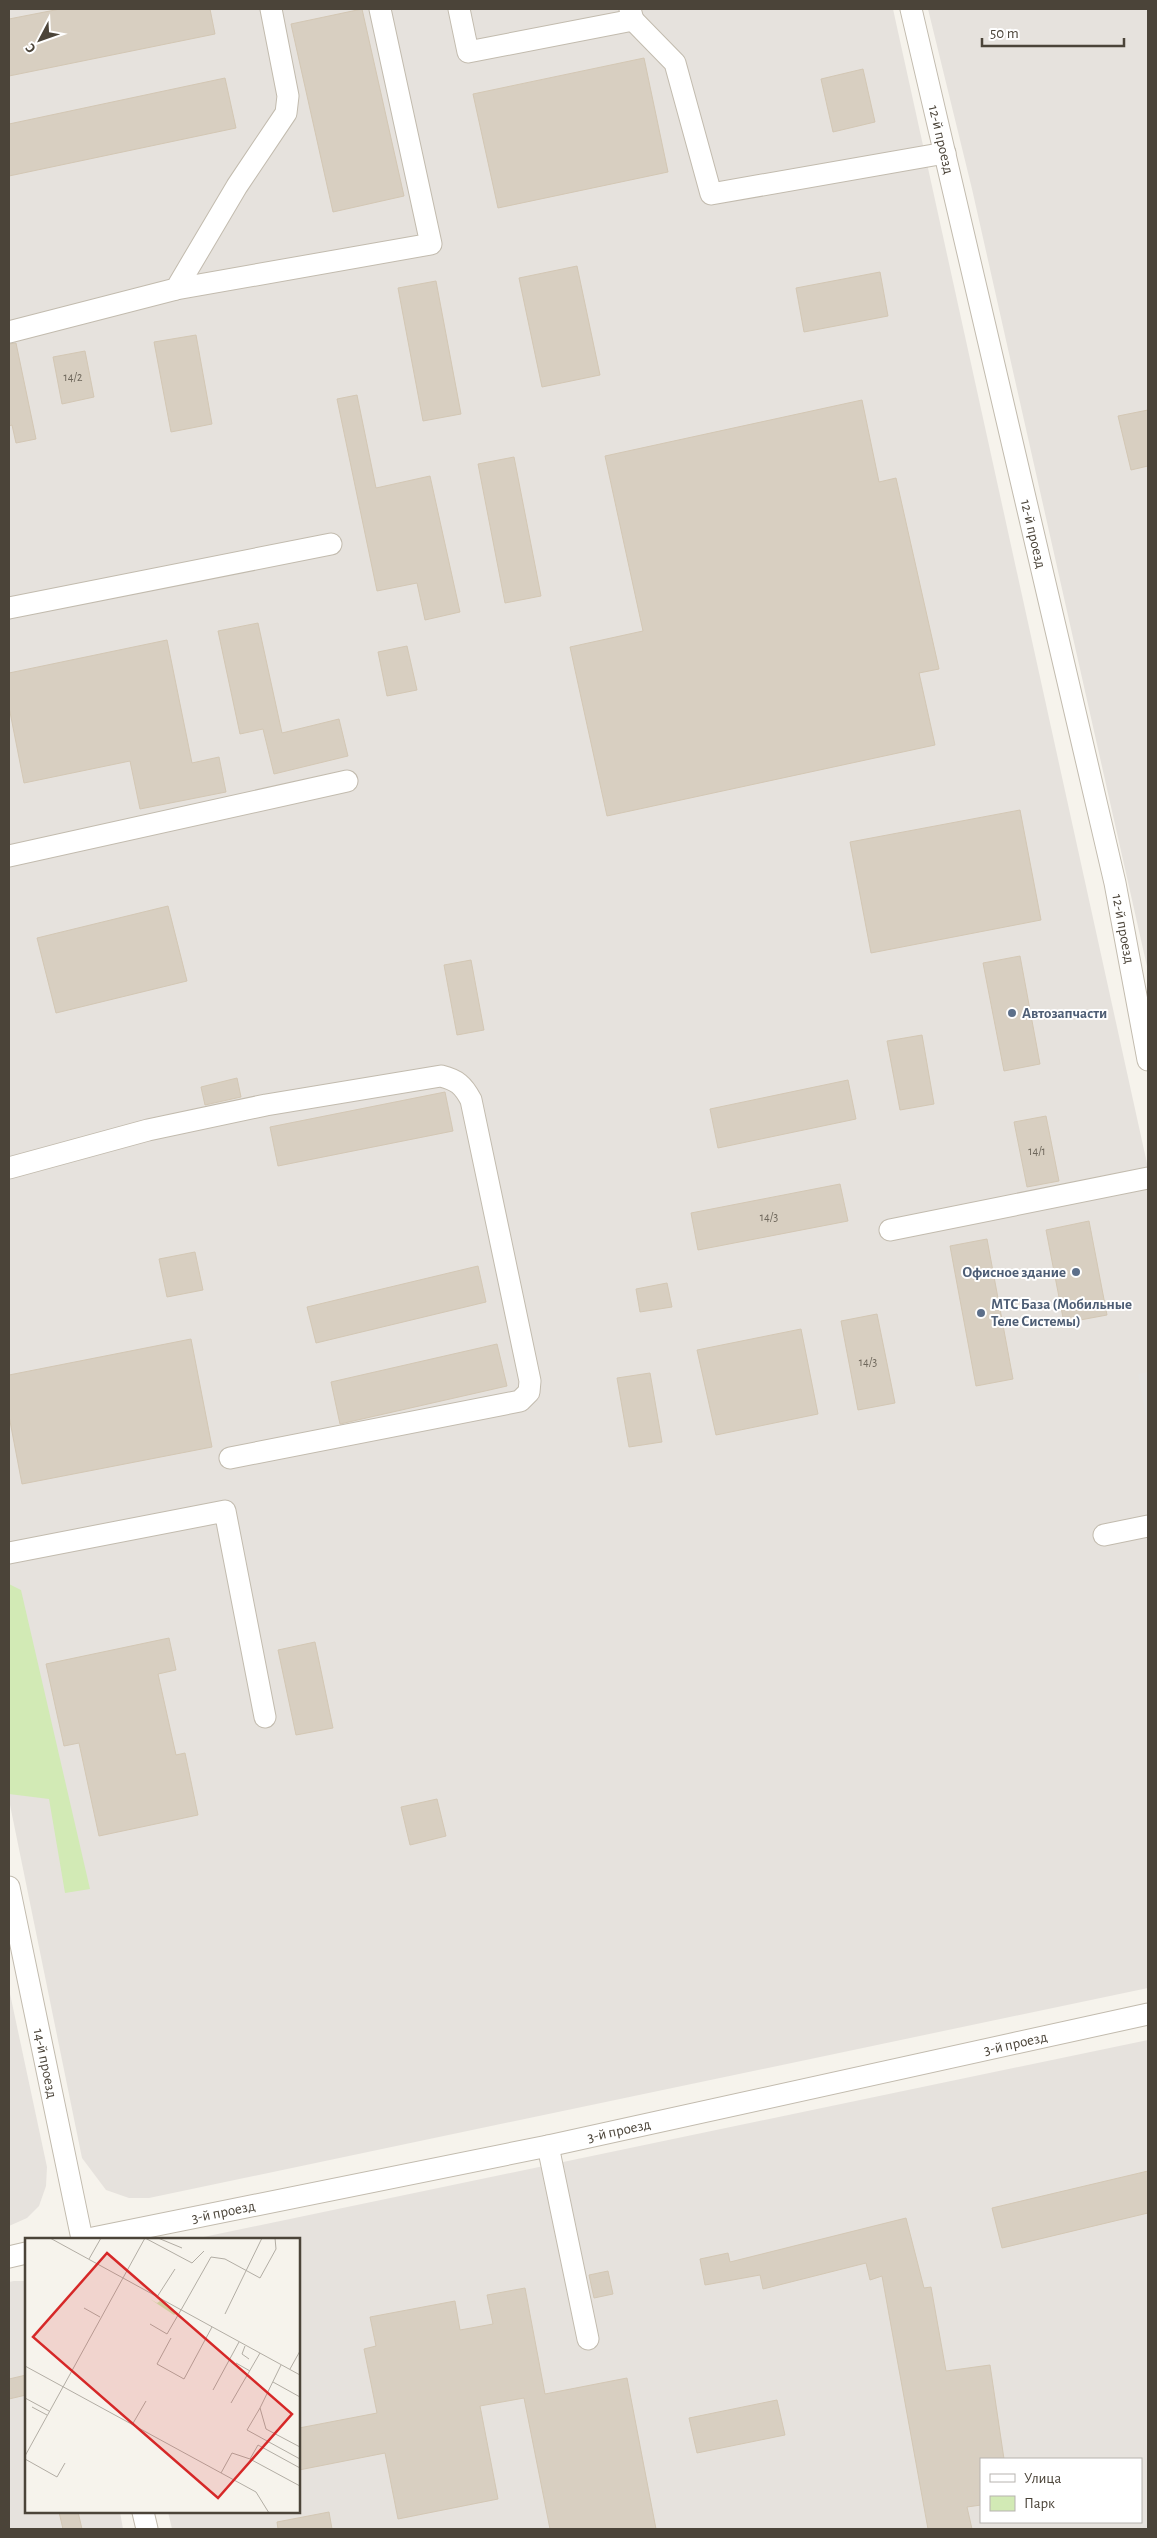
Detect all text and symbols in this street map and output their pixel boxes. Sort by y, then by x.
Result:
north arrow [15,15,65,65]
scale bar [982,15,1124,47]
text: 50 m [990,26,1019,41]
text: С [23,40,39,55]
street label: 12-й проезд [926,104,957,175]
house number: 14/2 [64,371,83,383]
street label: 12-й проезд [1018,498,1049,570]
street label: 12-й проезд [1110,893,1137,965]
place label: Автозапчасти [1022,1006,1107,1021]
marker: Автозапчасти [1006,1007,1018,1019]
house number: 14/1 [1028,1145,1046,1157]
house number: 14/3 [760,1211,778,1223]
place label: Офисное здание [962,1265,1066,1280]
marker: Офисное здание [1070,1266,1082,1278]
place label: МТС База (Мобильные Теле Системы) [991,1297,1132,1329]
marker: МТС База (Мобильные Теле Системы) [975,1307,987,1319]
house number: 14/3 [859,1356,877,1368]
street label: 14-й проезд [31,2027,60,2099]
street label: 3-й проезд [982,2029,1049,2057]
street label: 3-й проезд [586,2116,652,2145]
street label: 3-й проезд [190,2198,256,2225]
inset map [25,2238,300,2513]
legend [980,2458,1142,2523]
text: Улица [1024,2471,1061,2486]
text: Парк [1024,2496,1055,2511]

